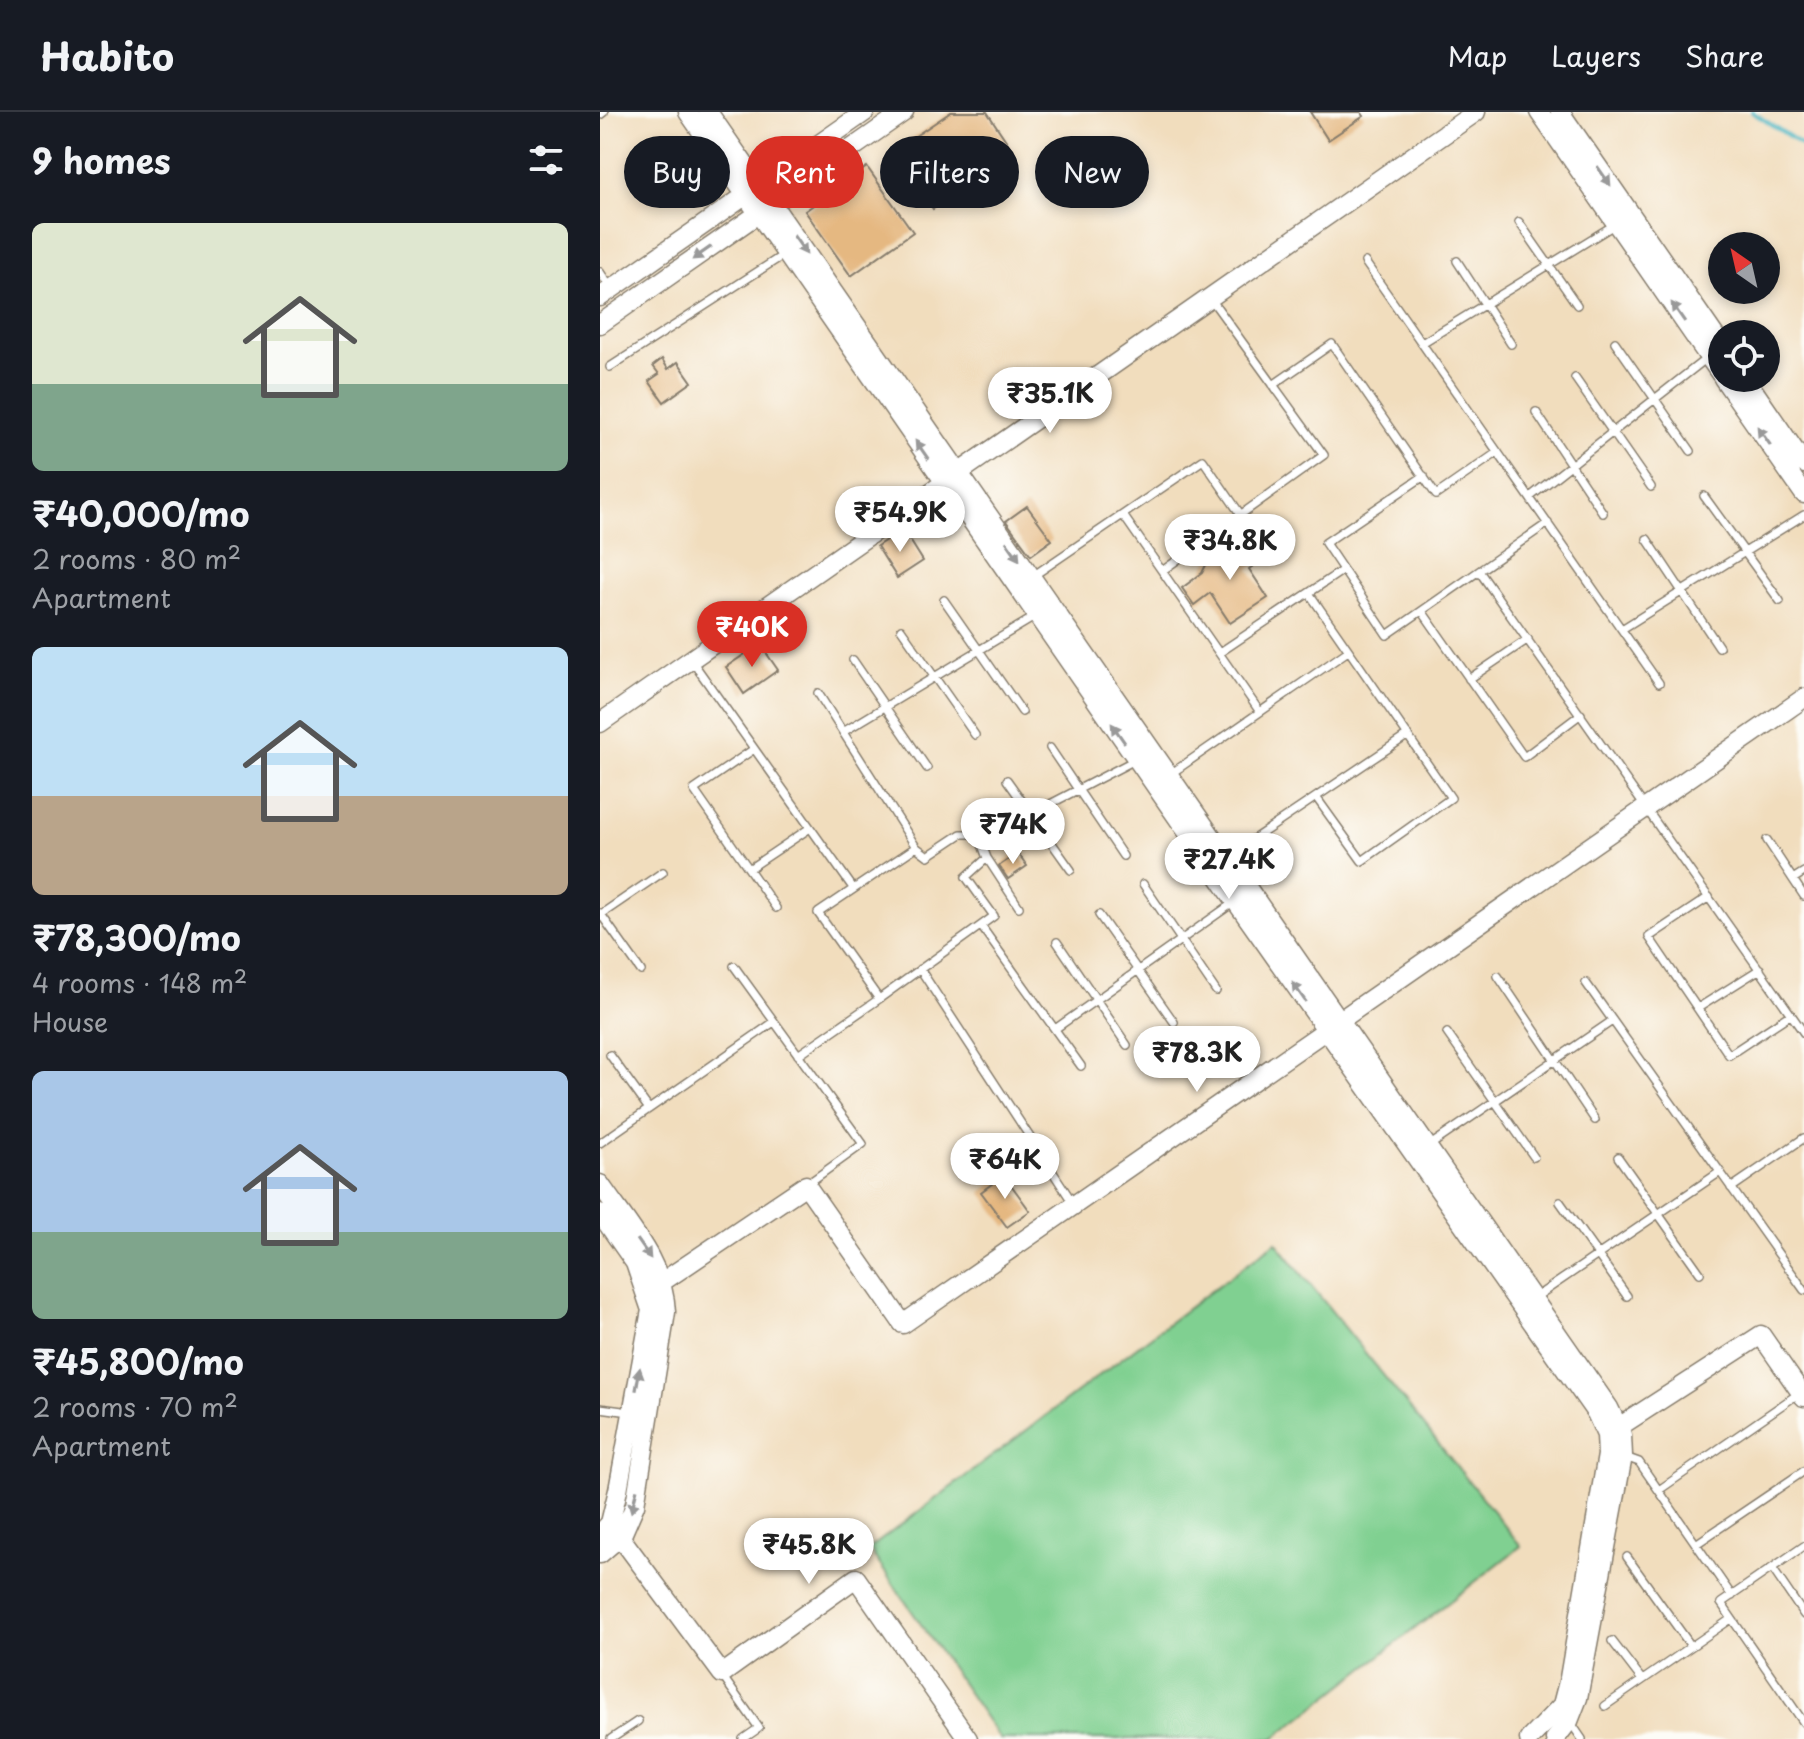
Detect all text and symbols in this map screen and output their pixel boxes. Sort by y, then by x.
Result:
text: Habito [40,27,174,84]
text: Map [1447,34,1507,77]
text: Layers [1551,34,1641,77]
text: Share [1685,34,1764,77]
text: 9 homes [32,134,171,186]
chip: Buy [624,136,730,208]
chip: Rent [746,136,864,208]
chip: Filters [880,136,1019,208]
chip: New [1035,136,1149,208]
icon: filters [524,138,568,182]
one-way arrow [1596,166,1611,187]
north arrow [1708,232,1780,304]
map controls [1708,232,1780,392]
one-way arrow [792,235,807,256]
one-way arrow [692,245,713,260]
icon: home [228,275,372,419]
one-way arrow [1671,302,1686,323]
button: locate [1708,320,1780,392]
pin: ₹35.1K [985,367,1115,435]
text: ₹35.1K [1006,373,1094,412]
one-way arrow [1757,426,1772,447]
one-way arrow [915,440,930,461]
pin: ₹54.9K [835,486,965,554]
text: ₹40,000/mo [32,487,249,539]
text: ₹54.9K [853,492,947,531]
pin: ₹34.8K [1165,514,1295,582]
text: ₹34.8K [1183,520,1277,559]
text: 2 rooms · 80 m² [32,539,241,578]
one-way arrow [1005,540,1020,561]
text: Apartment [32,578,171,617]
pin: ₹40K [705,601,799,669]
text: ₹40K [715,607,789,646]
icon: home [228,699,372,843]
one-way arrow [1111,722,1126,743]
pin: ₹74K [966,798,1060,866]
text: ₹74K [979,804,1047,843]
pin: ₹27.4K [1164,833,1294,901]
text: ₹27.4K [1183,839,1275,878]
text: ₹78,300/mo [32,911,241,963]
text: 4 rooms · 148 m² [32,963,247,1002]
one-way arrow [1292,981,1307,1002]
text: House [32,1002,108,1041]
pin: ₹78.3K [1132,1026,1262,1094]
text: ₹78.3K [1151,1032,1243,1071]
icon: home [228,1123,372,1267]
pin: ₹64K [958,1133,1052,1201]
text: ₹64K [968,1139,1042,1178]
one-way arrow [636,1238,651,1259]
text: ₹45,800/mo [32,1335,244,1387]
one-way arrow [633,1366,645,1391]
text: 2 rooms · 70 m² [32,1387,238,1426]
text: Apartment [32,1426,171,1465]
one-way arrow [628,1488,640,1513]
pin: ₹45.8K [744,1518,874,1586]
text: ₹45.8K [762,1524,856,1563]

